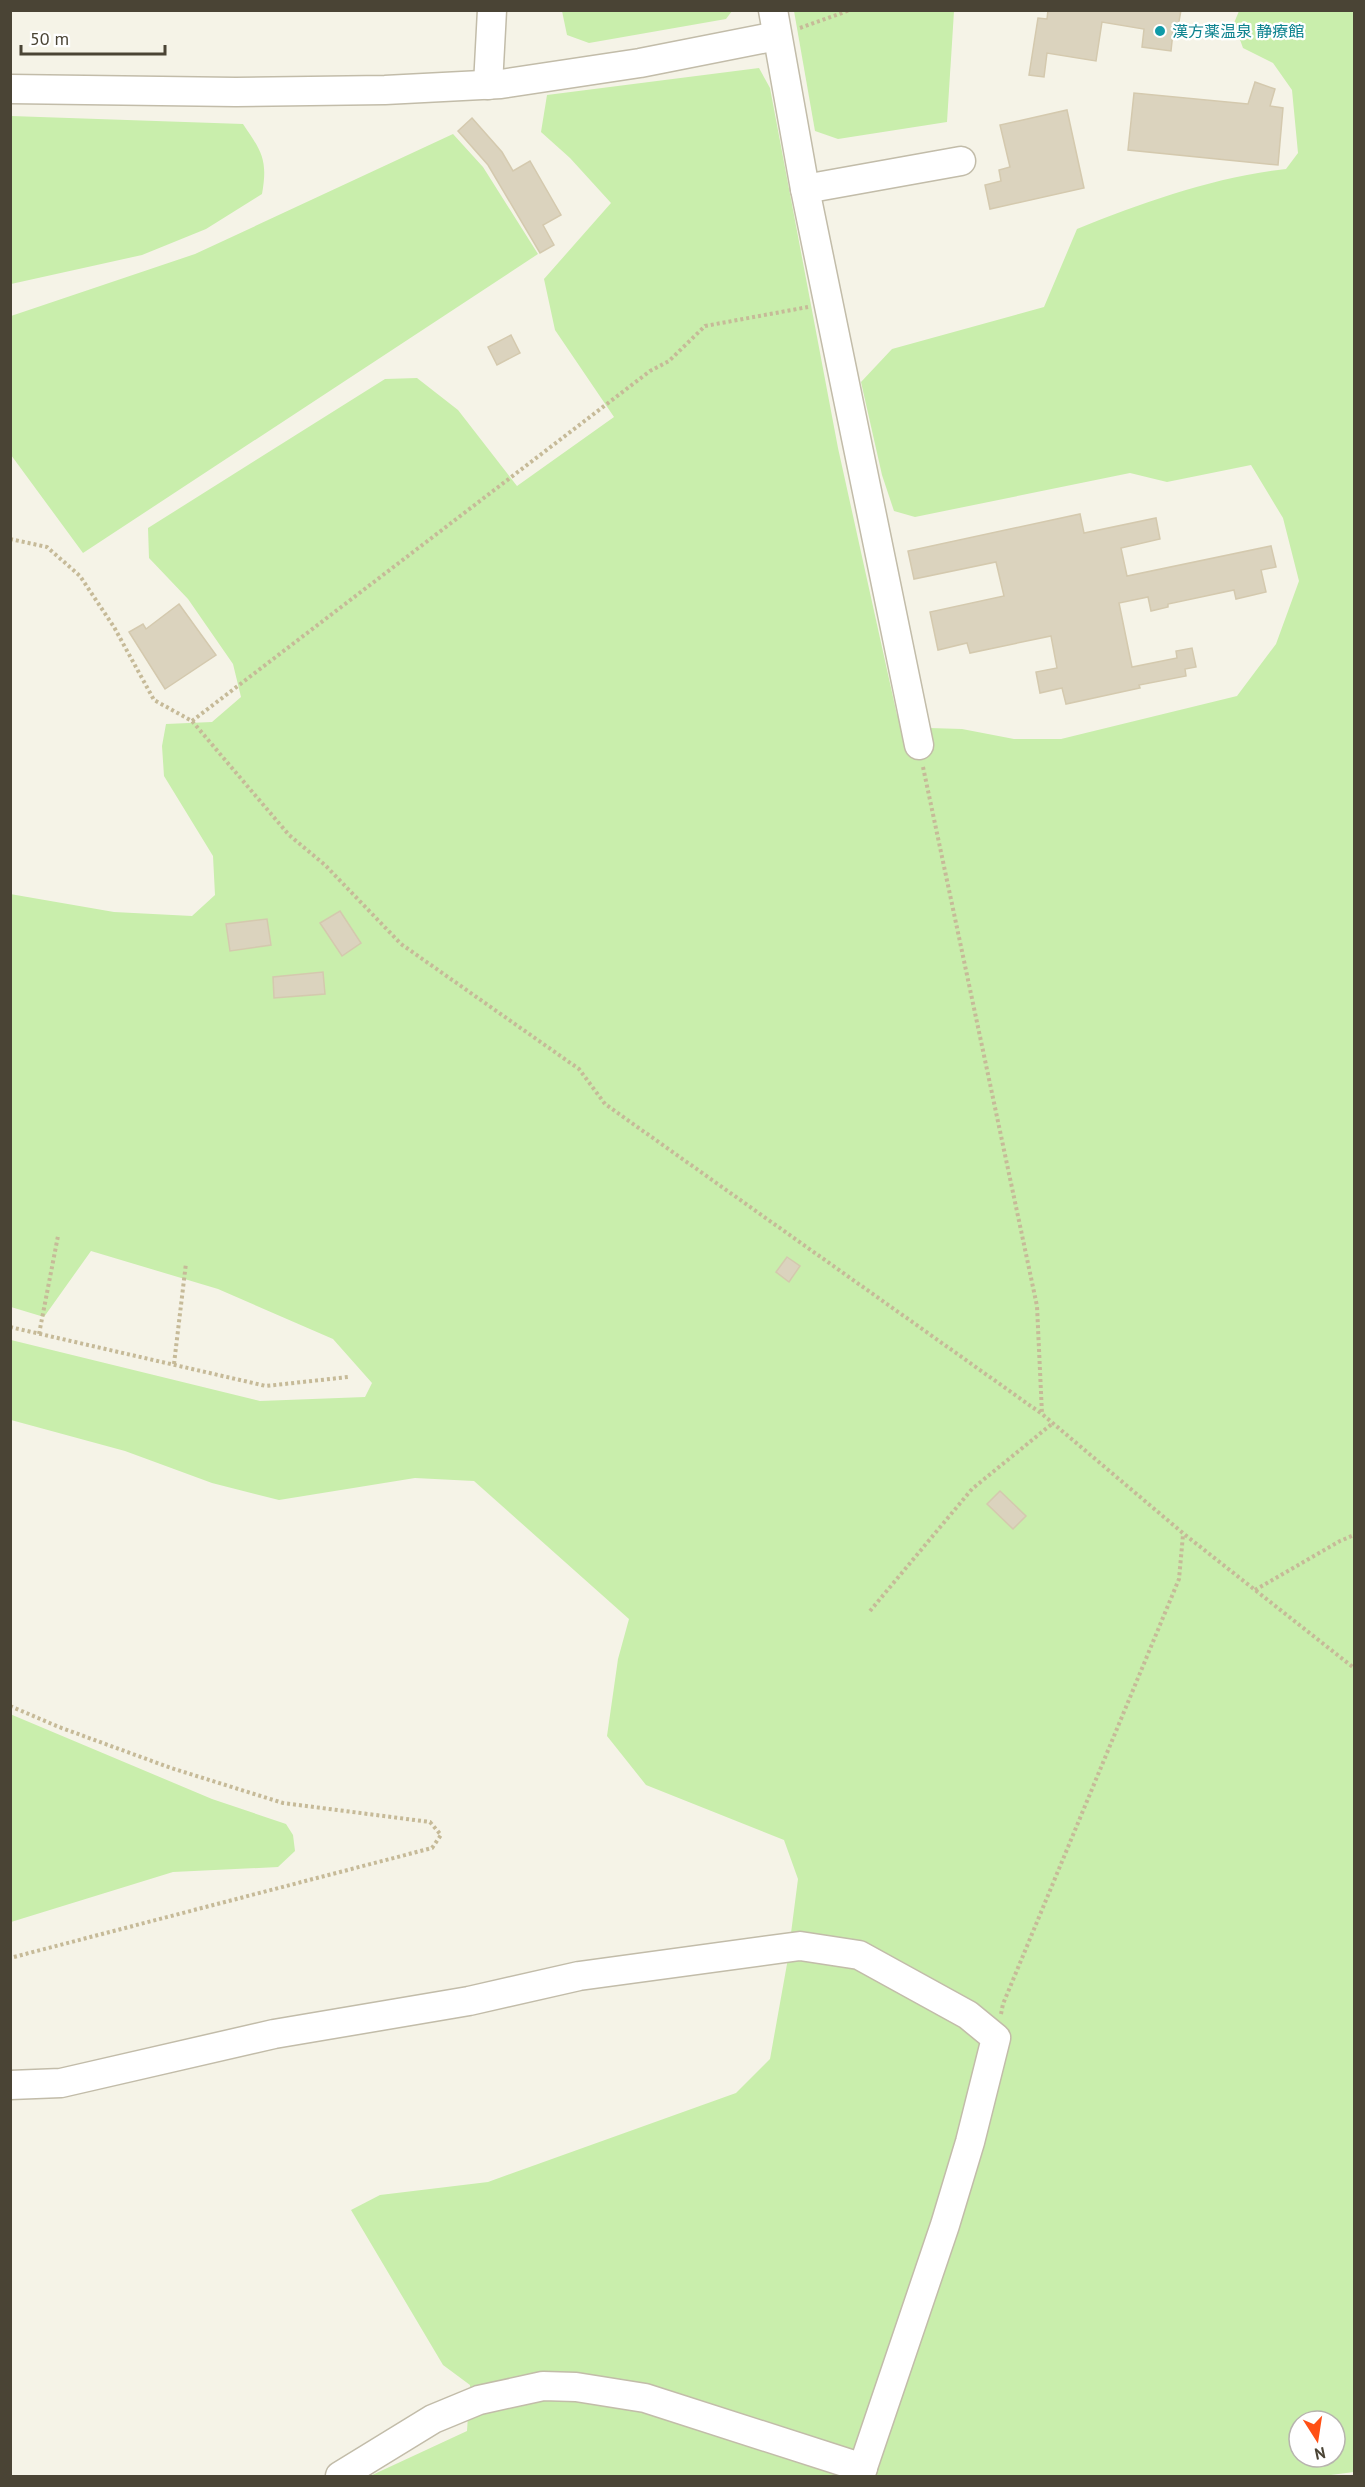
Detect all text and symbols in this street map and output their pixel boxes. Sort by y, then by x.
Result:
scale bar [21,18,165,56]
place label: 漢方薬温泉 静療館 [1172,21,1304,41]
marker: 漢方薬温泉 静療館 [1153,24,1167,38]
text: 50 m [30,27,69,50]
north arrow [1287,2409,1347,2469]
text: N [1313,2443,1327,2465]

